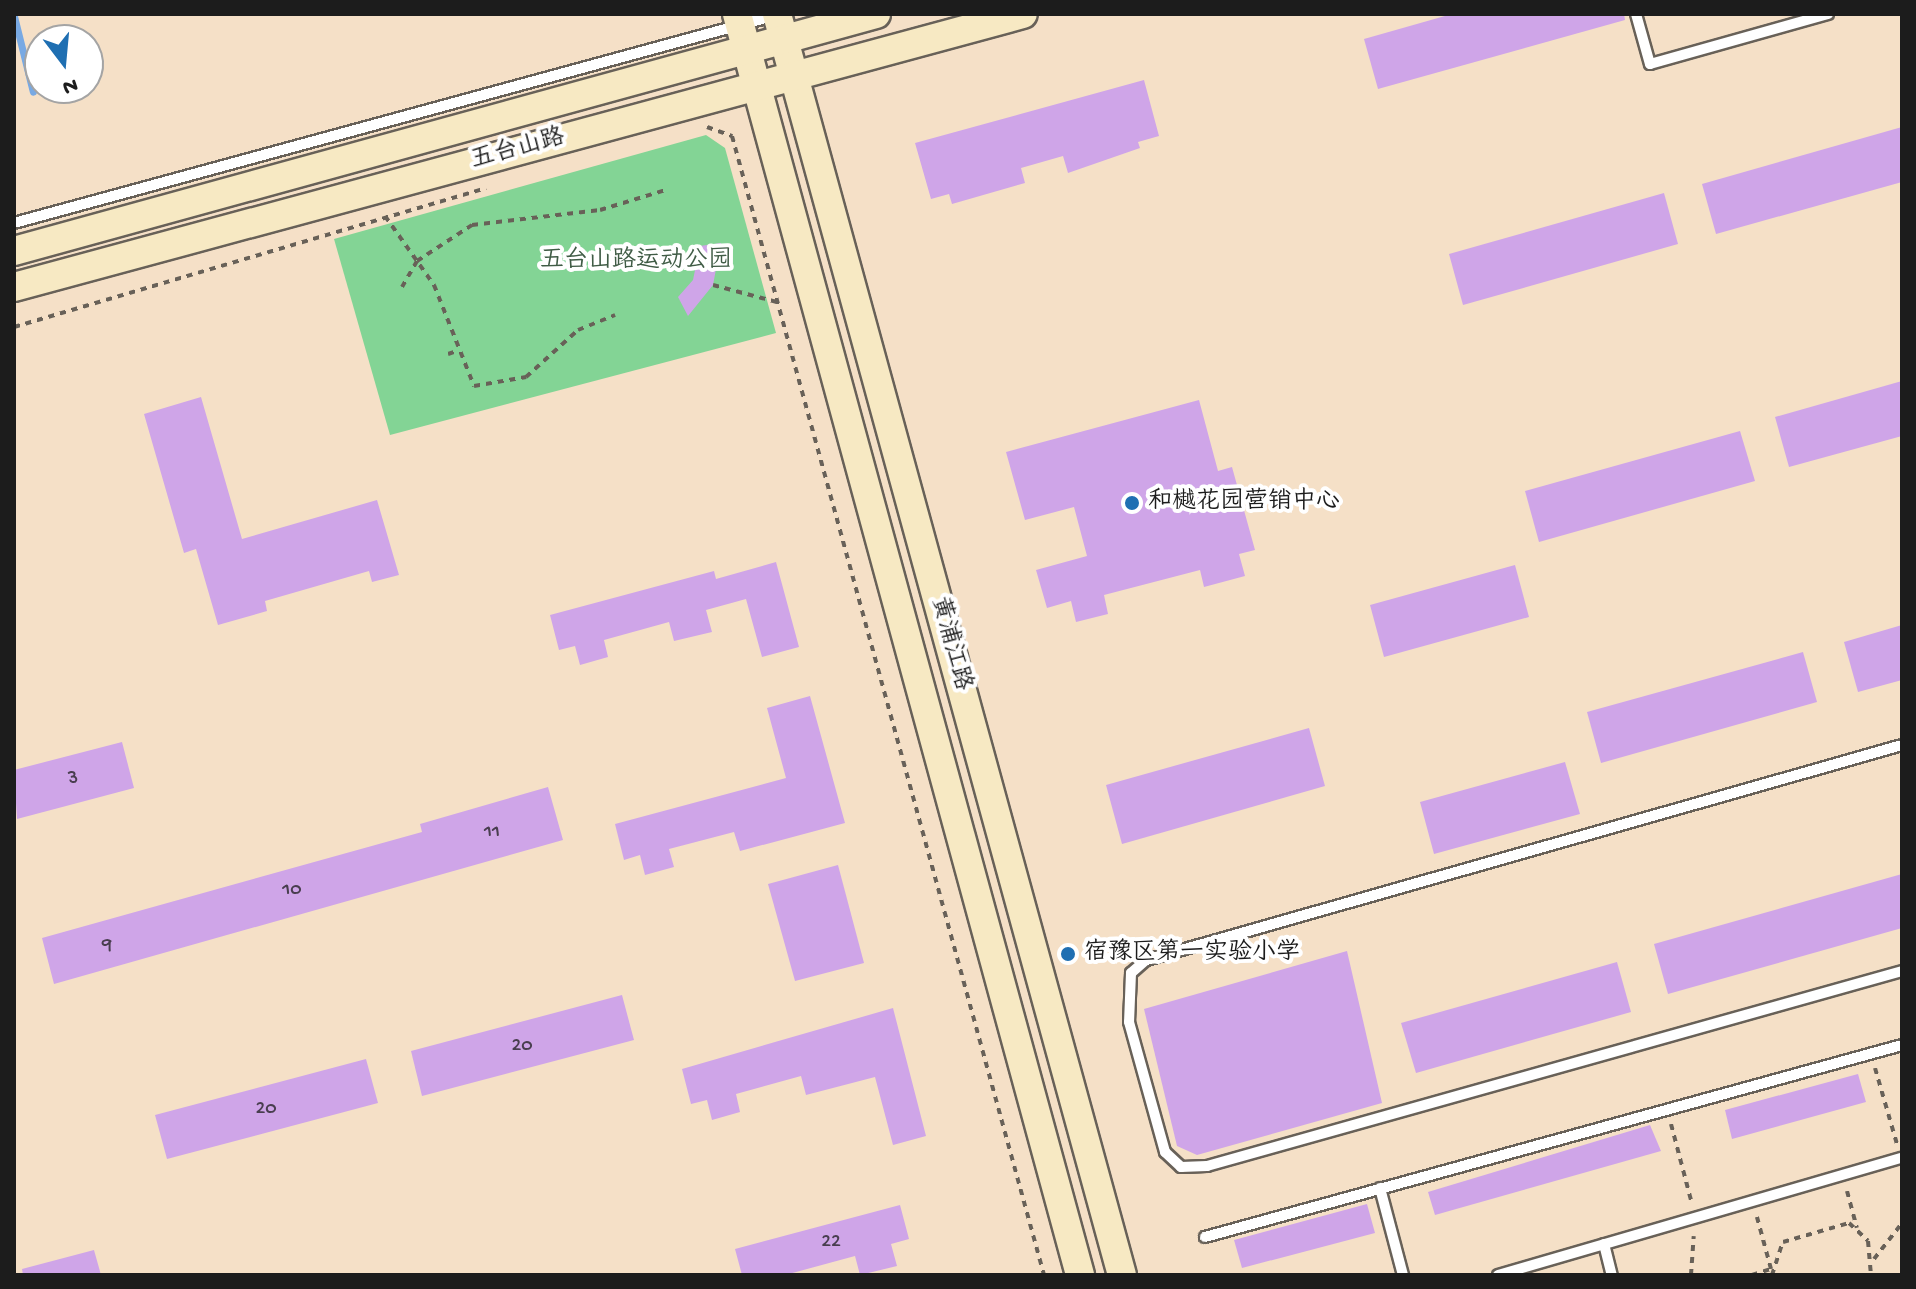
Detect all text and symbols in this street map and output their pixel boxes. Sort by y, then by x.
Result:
north arrow [24,24,104,104]
text: N [60,71,81,100]
street label: 五台山路 [468,124,568,176]
park label: 五台山路运动公园 [540,248,732,276]
place label: 和樾花园营销中心 [1148,489,1340,517]
marker: 和樾花园营销中心 [1123,494,1141,512]
street label: 黄浦江路 [924,594,976,694]
house number: 3 [68,767,78,791]
house number: 11 [484,820,500,844]
house number: 10 [282,878,302,902]
house number: 9 [102,934,112,958]
place label: 宿豫区第一实验小学 [1084,940,1300,968]
marker: 宿豫区第一实验小学 [1059,945,1077,963]
house number: 20 [511,1034,533,1058]
house number: 20 [255,1097,277,1121]
house number: 22 [821,1230,841,1254]

